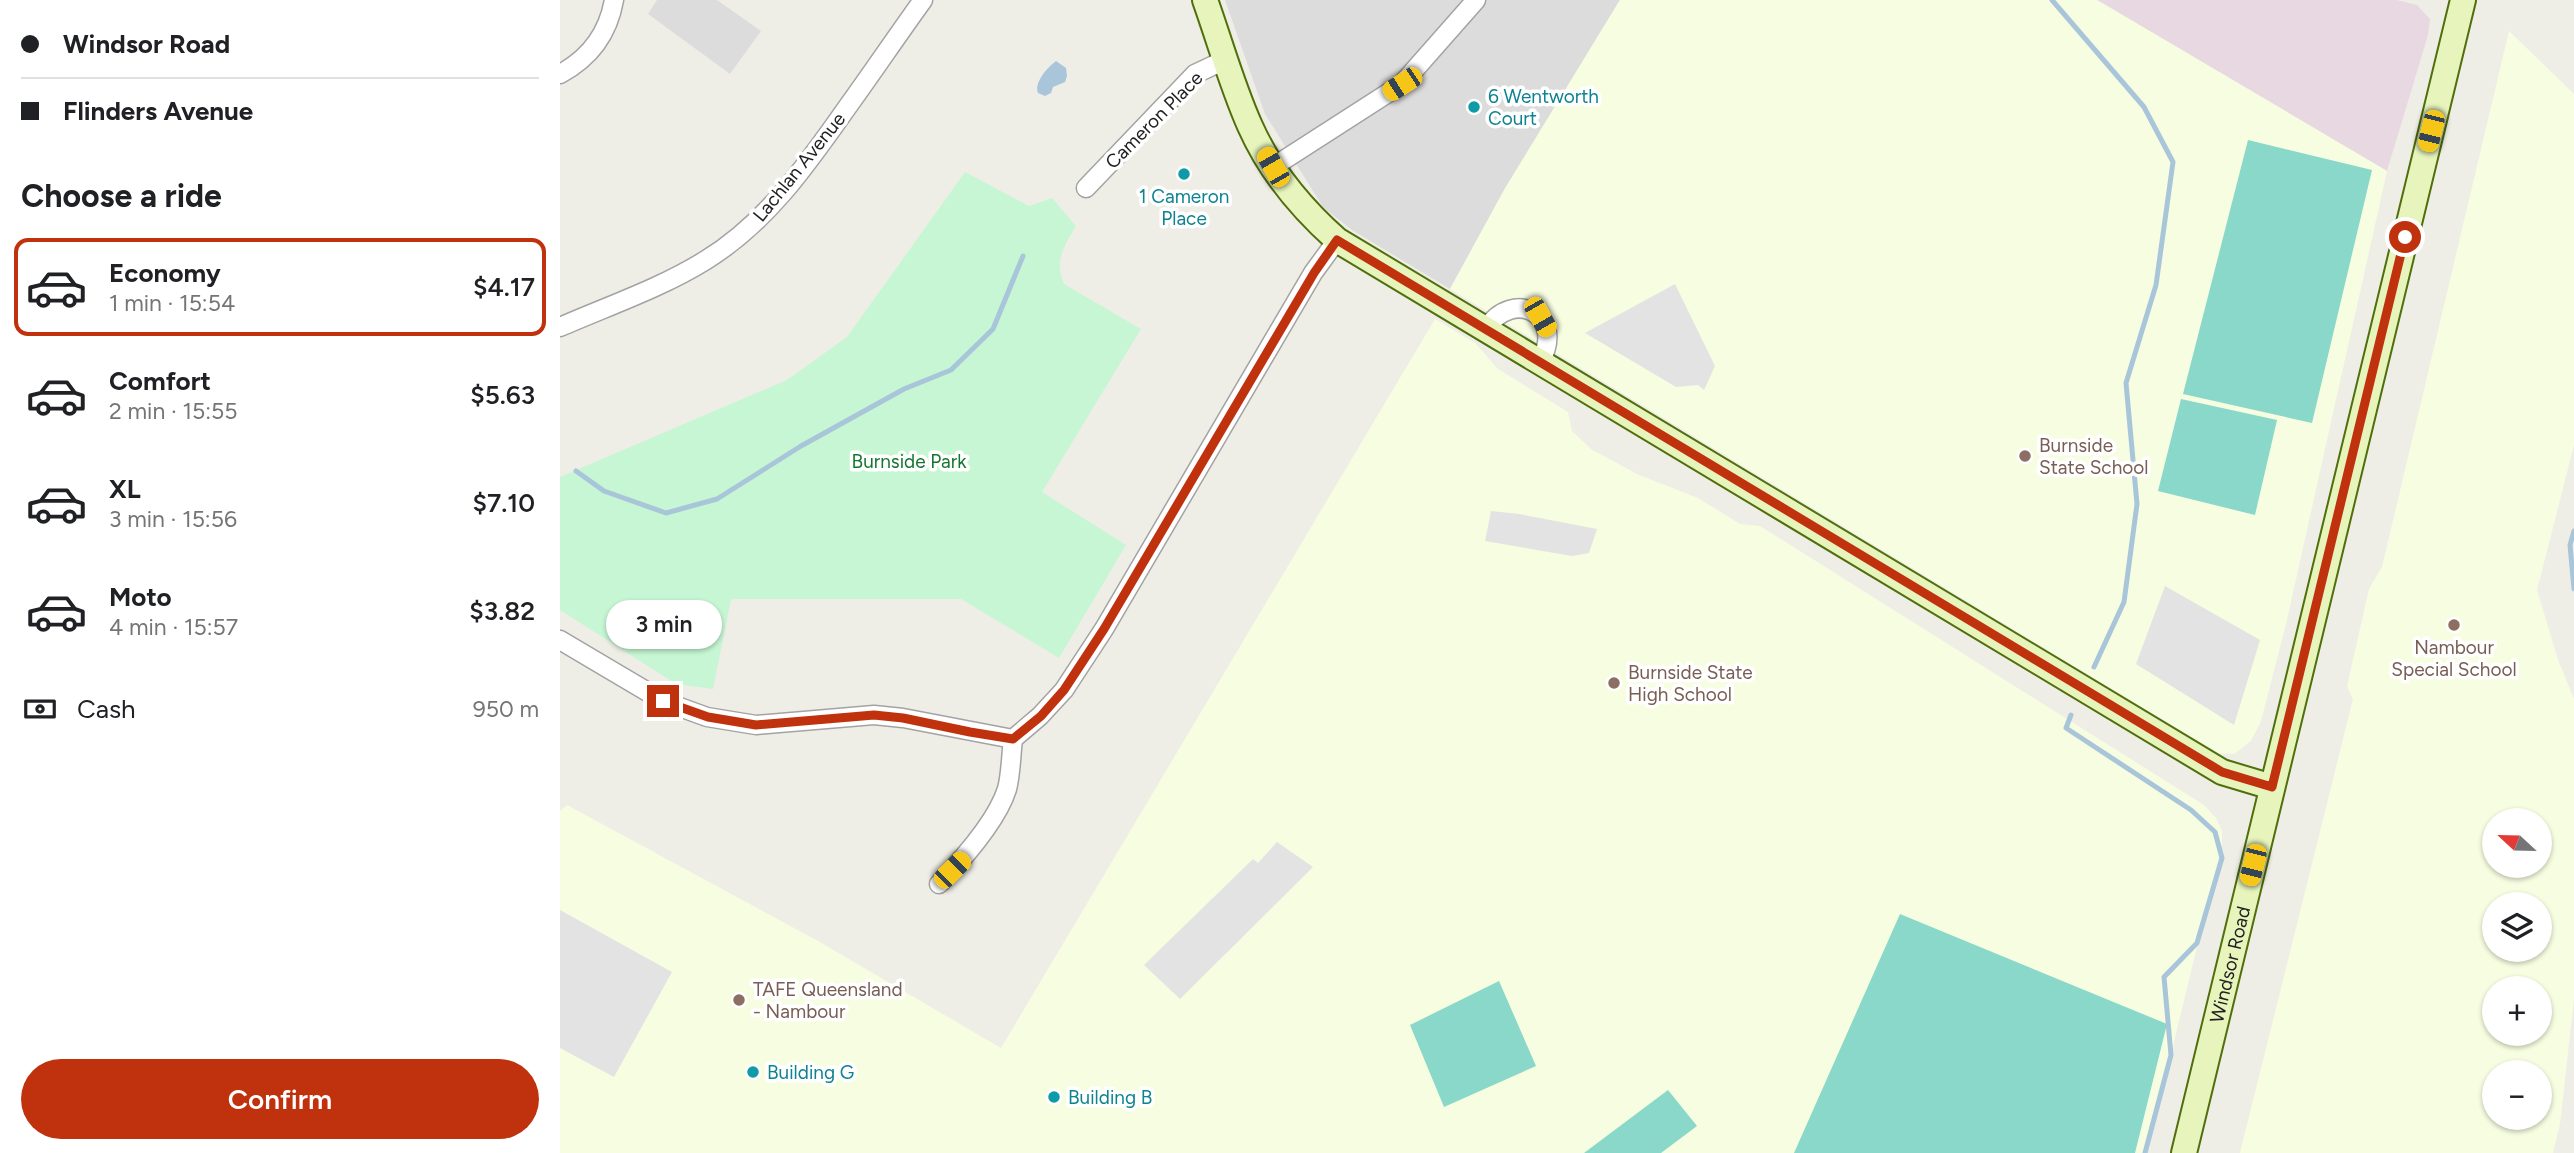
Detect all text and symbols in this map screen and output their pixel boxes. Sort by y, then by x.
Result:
text: Windsor Road [63,28,230,60]
car [1379,64,1426,104]
street label: Cameron Place [1101,67,1207,173]
place label: 6 Wentworth Court [1488,85,1599,130]
text: Flinders Avenue [63,95,253,127]
marker: 6 Wentworth Court [1466,99,1482,115]
street label: Lachlan Avenue [748,108,850,226]
car [2416,108,2447,154]
car [1254,144,1293,190]
marker: 1 Cameron Place [1176,166,1192,182]
text: Choose a ride [21,177,222,215]
place label: 1 Cameron Place [1139,185,1229,230]
route start [2389,221,2421,253]
icon: car [25,256,88,319]
text: Economy [109,257,221,289]
text: $4.17 [473,271,535,303]
text: 1 min · 15:54 [109,289,235,317]
car [1521,294,1560,340]
icon: car [25,364,88,427]
text: Comfort [109,365,211,397]
text: $5.63 [470,379,535,411]
text: 2 min · 15:55 [109,397,237,425]
place label: Burnside State School [2039,434,2148,479]
marker: Burnside State School [2017,448,2033,464]
park label: Burnside Park [852,450,967,473]
icon: car [25,472,88,535]
text: XL [109,473,141,505]
text: $7.10 [473,487,535,519]
text: 3 min · 15:56 [109,505,237,533]
icon: car [25,580,88,643]
text: Moto [109,581,172,613]
text: $3.82 [469,595,535,627]
callout: 3 min [605,600,721,648]
text: 3 min [636,610,692,638]
text: 4 min · 15:57 [109,613,238,641]
marker: Nambour Special School [2446,617,2462,633]
place label: Nambour Special School [2391,636,2517,681]
place label: Burnside State High School [1628,661,1753,706]
marker: Burnside State High School [1606,675,1622,691]
route end [647,685,679,717]
icon: cash [21,690,59,728]
text: Cash [77,693,136,725]
text: 950 m [473,695,539,723]
north arrow [2482,808,2552,878]
map controls [2482,808,2552,1130]
car [2238,842,2269,888]
car [930,848,975,892]
button: layers [2482,892,2552,962]
street label: Windsor Road [2204,904,2255,1025]
button: + [2482,976,2552,1046]
place label: TAFE Queensland - Nambour [753,978,903,1023]
marker: TAFE Queensland - Nambour [731,992,747,1008]
button: Confirm [21,1059,539,1139]
button: − [2482,1060,2552,1130]
place label: Building G [767,1061,854,1084]
marker: Building G [745,1064,761,1080]
place label: Building B [1068,1086,1152,1109]
marker: Building B [1046,1089,1062,1105]

